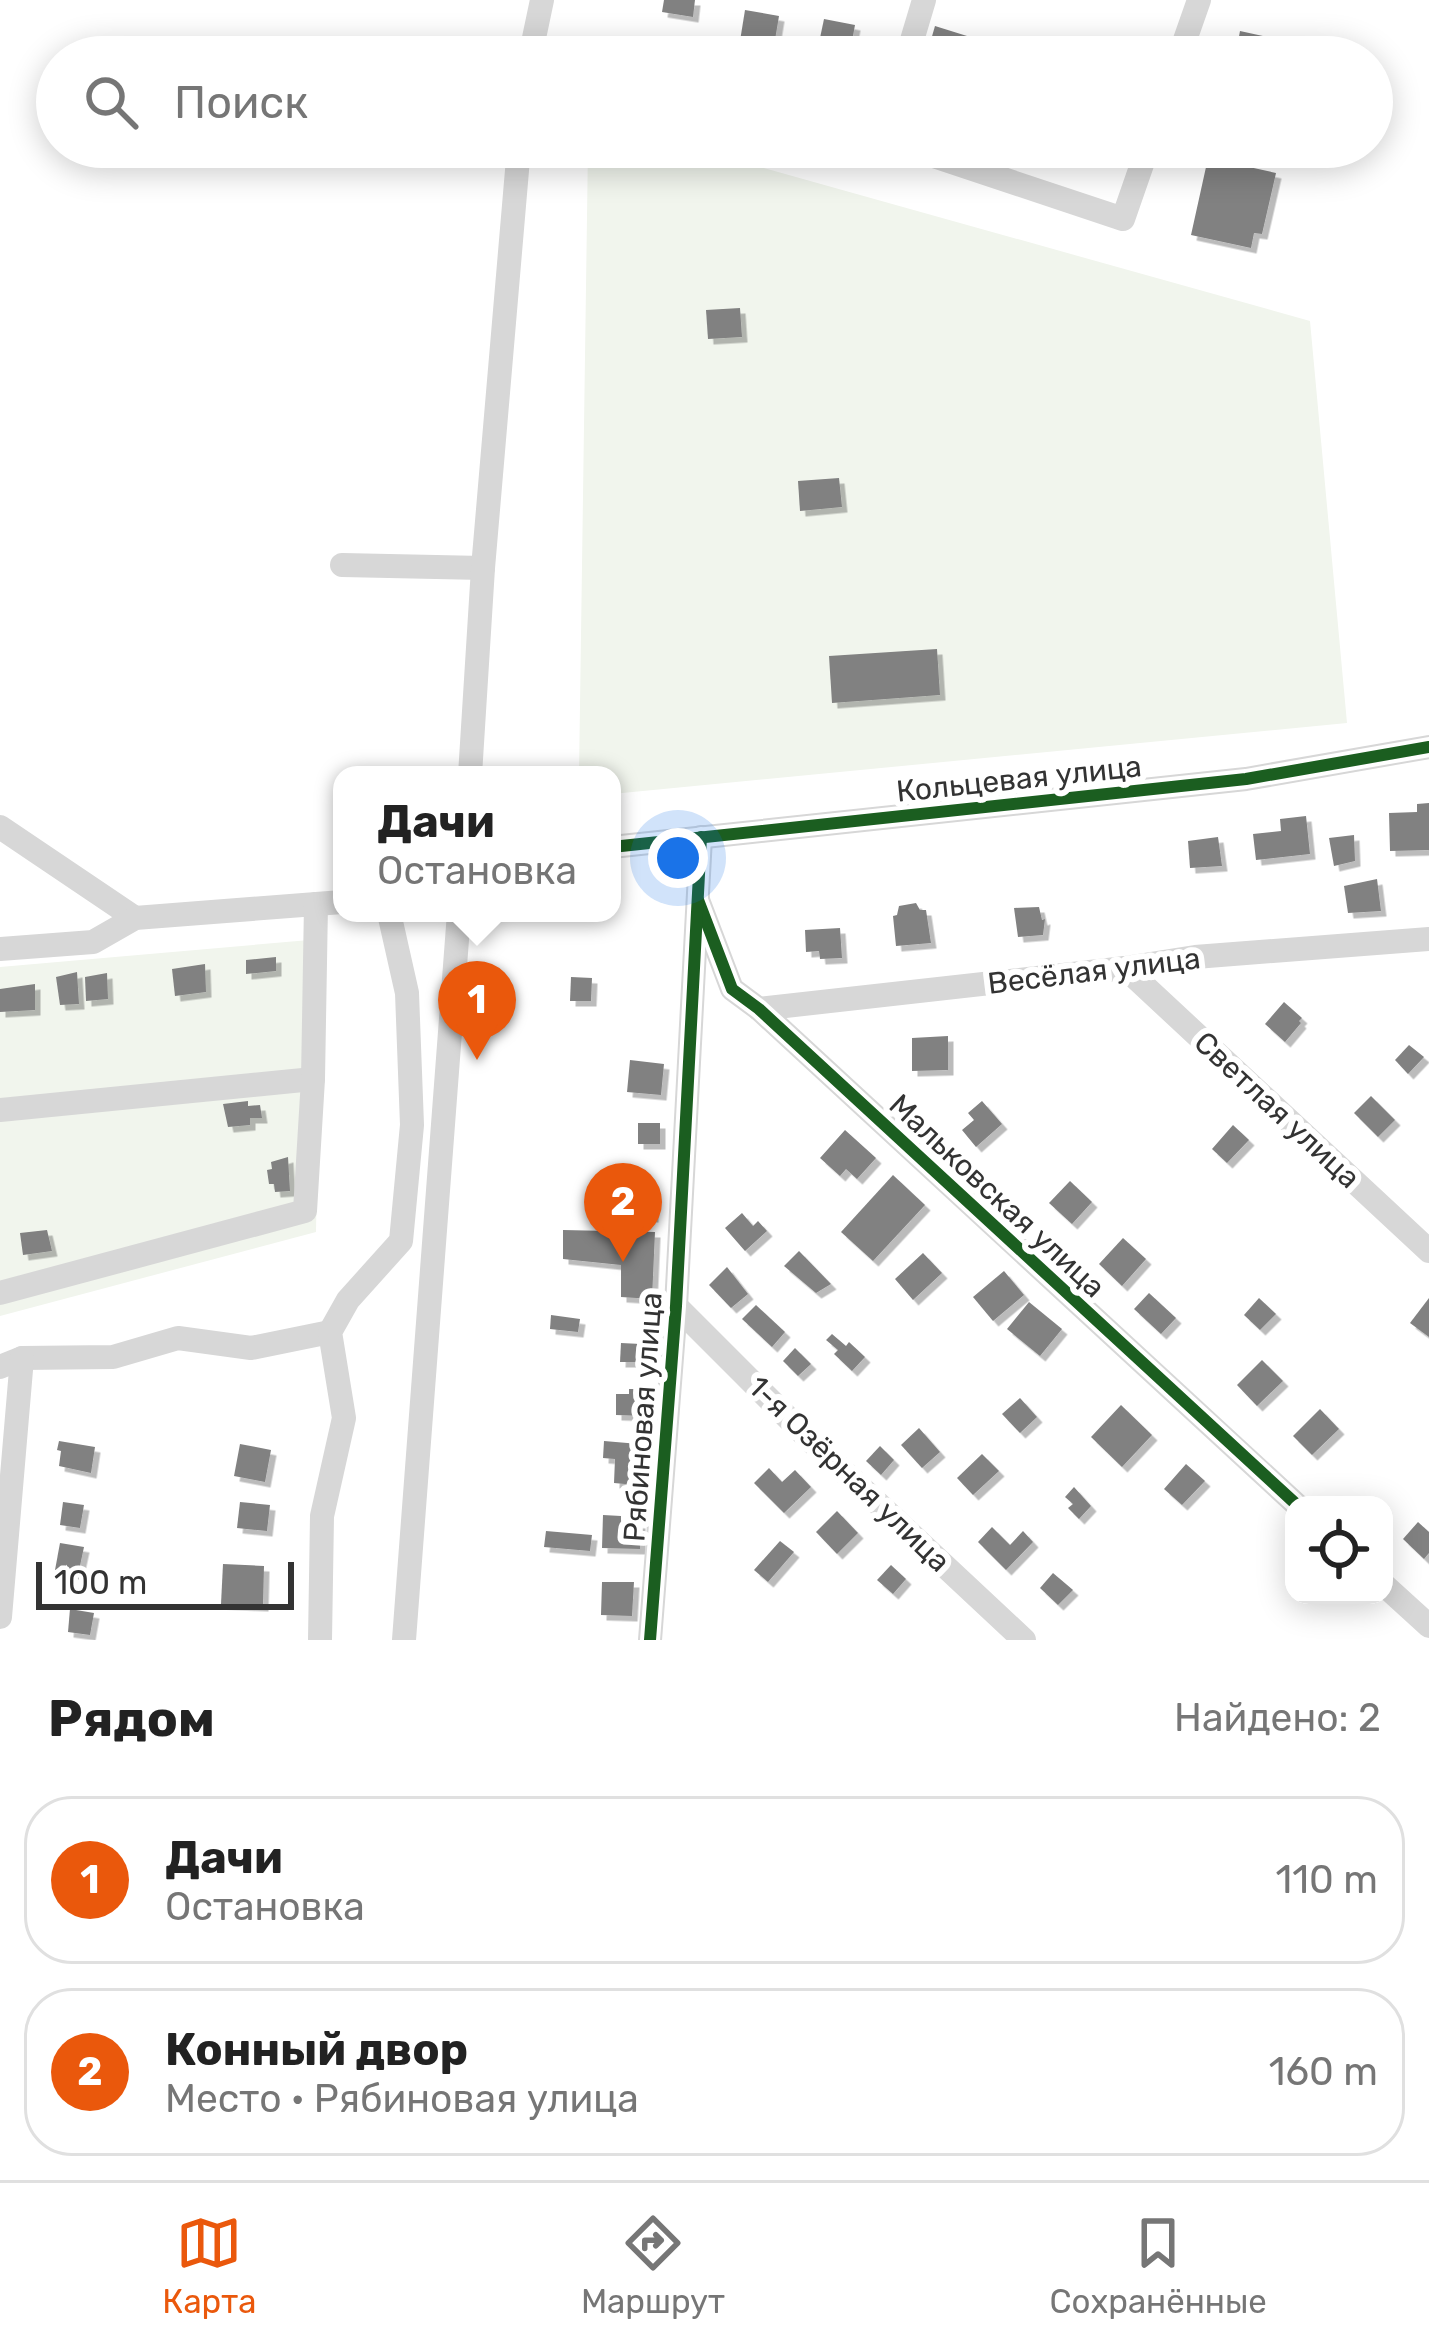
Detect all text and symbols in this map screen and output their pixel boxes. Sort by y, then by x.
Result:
search box [36,36,1393,168]
icon: search [78,69,144,135]
text: Поиск [174,76,308,129]
street label: Кольцевая улица [895,748,1143,810]
popup [333,766,621,922]
text: Дачи [377,795,495,848]
your location [648,828,708,888]
text: Остановка [377,848,577,894]
street label: Весёлая улица [986,940,1202,1002]
pin: 1 [438,961,516,1060]
street label: Светлая улица [1187,1024,1367,1196]
street label: Мальковская улица [882,1087,1112,1305]
pin: 2 [584,1163,662,1262]
street label: Рябиновая улица [616,1291,670,1543]
street label: 1-я Озёрная улица [741,1369,957,1579]
map controls [1285,1496,1393,1604]
button: locate [1285,1496,1393,1604]
scale bar [36,1556,294,1609]
text: 100 m [54,1563,147,1602]
text: Рядом [48,1688,215,1749]
text: Найдено: 2 [1174,1695,1381,1741]
text: Дачи [165,1831,283,1884]
text: 1 [80,1857,100,1903]
text: 110 m [1276,1857,1378,1903]
text: Остановка [165,1884,365,1930]
text: Конный двор [165,2023,468,2076]
text: 2 [77,2049,103,2095]
text: 160 m [1269,2049,1378,2095]
text: Место · Рябиновая улица [165,2076,639,2122]
tab: Карта [162,2210,256,2321]
tab: Маршрут [581,2210,725,2321]
tab: Сохранённые [1050,2210,1267,2321]

